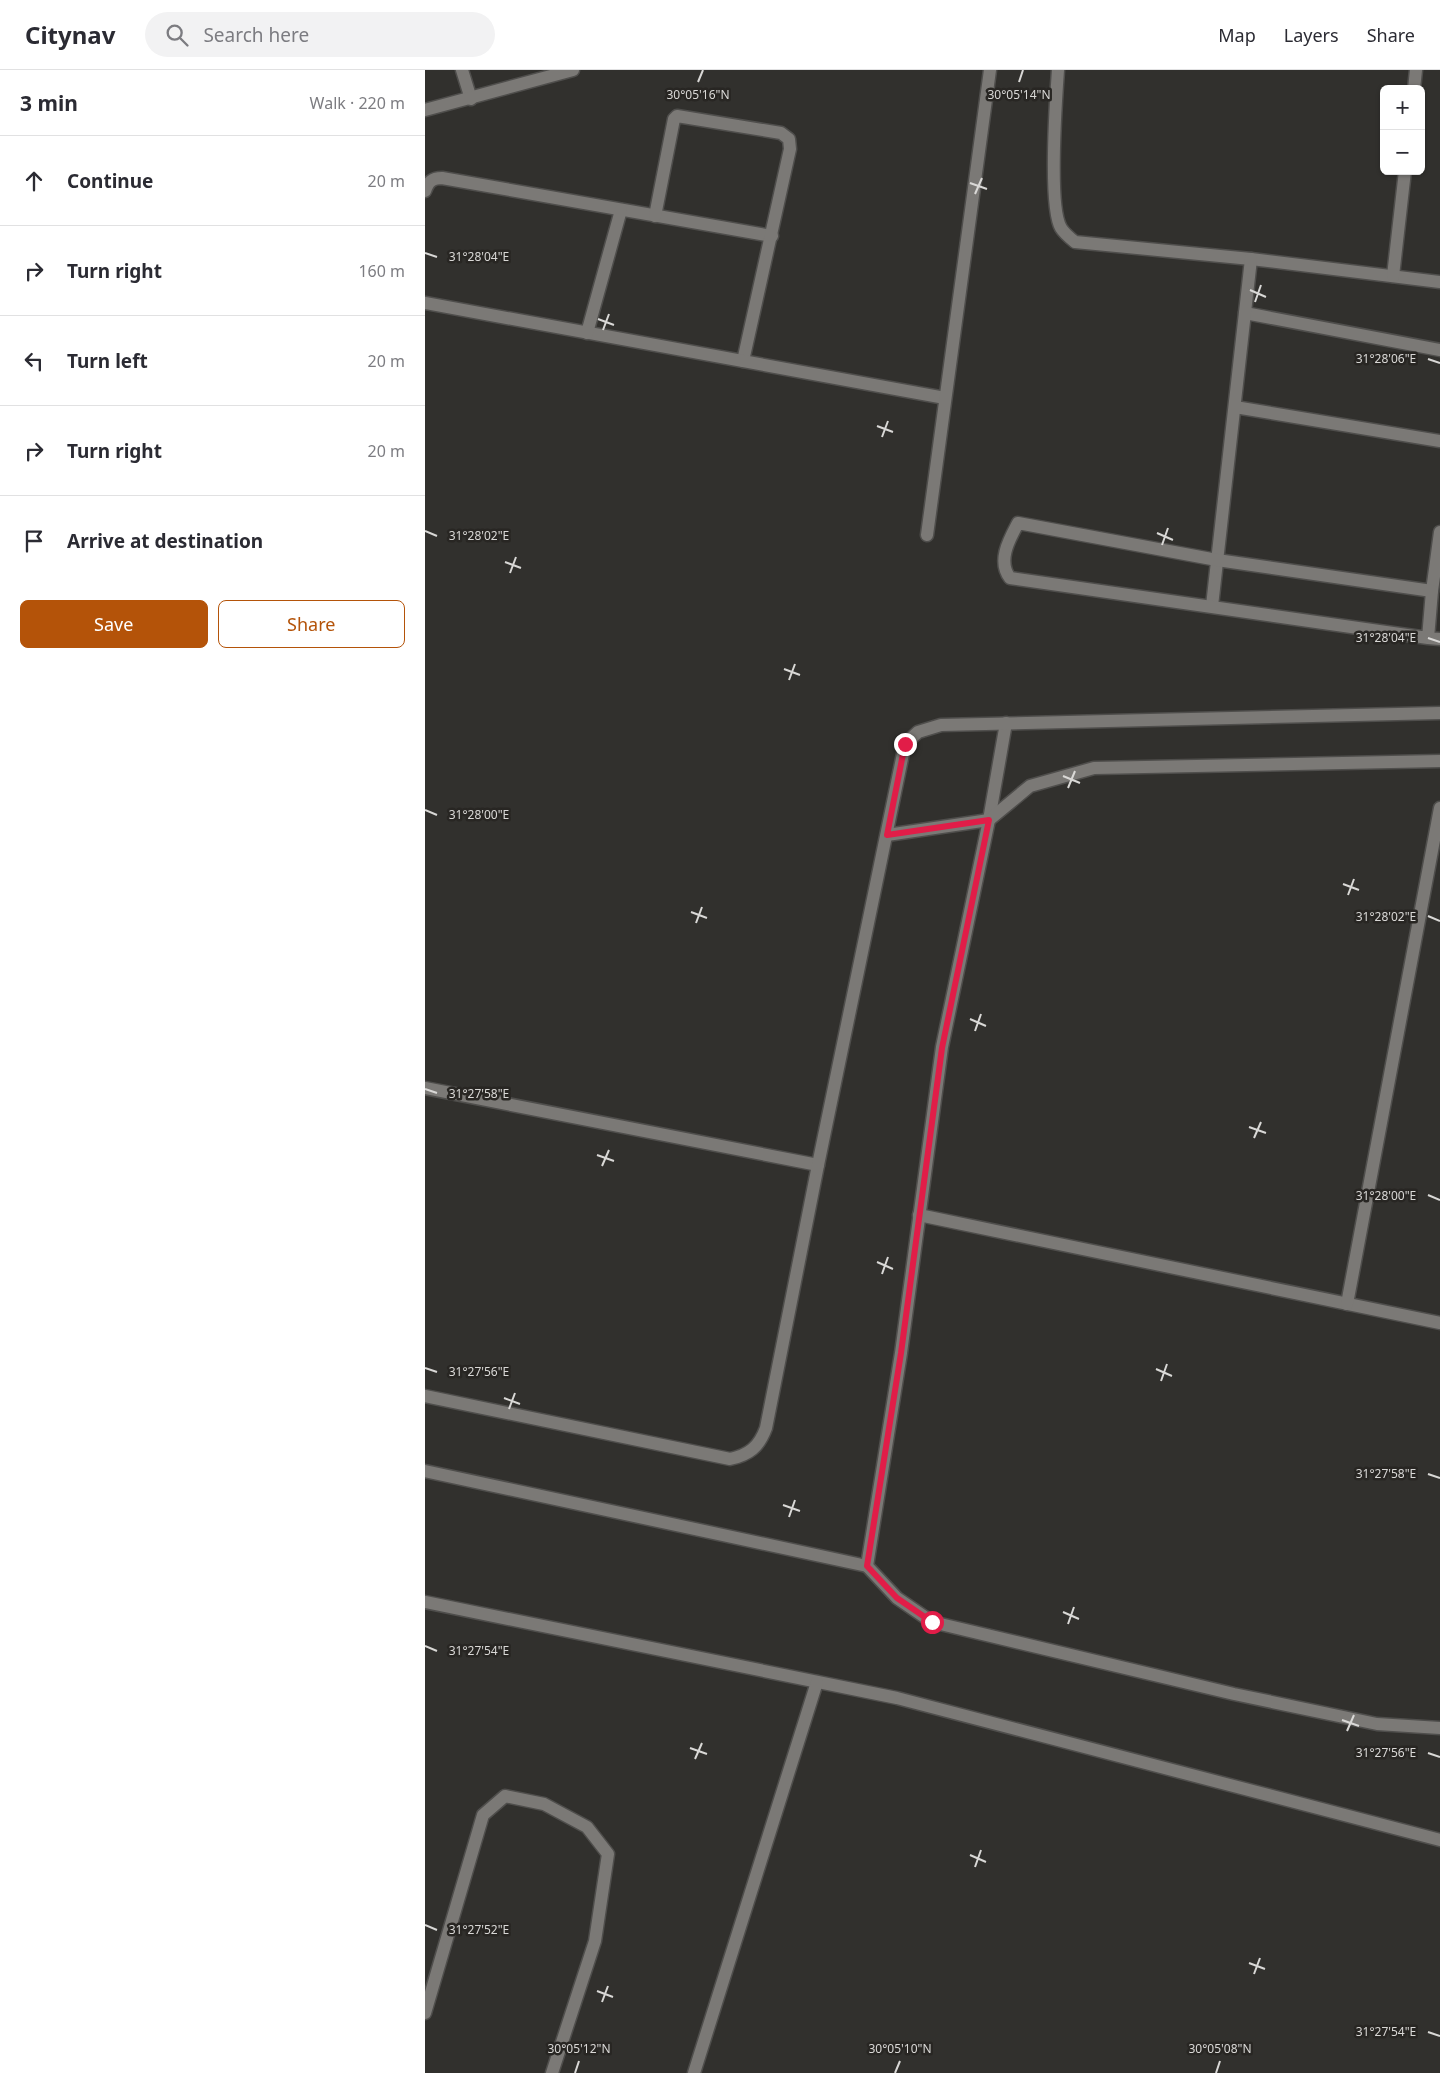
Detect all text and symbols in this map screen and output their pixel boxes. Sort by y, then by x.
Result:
search box [145,12,495,57]
text: Citynav [25,18,115,51]
icon: search [163,21,191,49]
text: Search here [203,22,309,48]
text: Map [1218,23,1256,47]
text: Layers [1284,23,1339,47]
text: Share [1367,23,1415,47]
map controls [1380,85,1425,175]
button: + [1380,85,1425,130]
text: 30°05'16"N [666,86,730,103]
text: 30°05'14"N [987,86,1051,103]
text: 3 min [20,89,78,117]
text: Walk · 220 m [310,92,405,114]
button: − [1380,130,1425,175]
icon: ahead [20,167,48,195]
text: Continue [67,168,153,194]
text: 20 m [368,170,405,192]
text: 31°28'04"E [449,248,509,265]
icon: right [20,257,48,285]
text: Turn right [67,258,162,284]
text: 160 m [358,260,405,282]
icon: left [20,347,48,375]
text: Turn left [67,348,148,374]
text: 20 m [368,350,405,372]
text: 31°28'06"E [1356,350,1416,367]
icon: right [20,437,48,465]
text: Turn right [67,438,162,464]
text: 20 m [368,440,405,462]
icon: arrive [20,527,48,555]
text: 31°28'02"E [449,527,509,544]
text: Arrive at destination [67,528,263,554]
button: Save [20,600,208,648]
button: Share [218,600,405,648]
text: 31°28'04"E [1356,629,1416,646]
route end [894,733,917,756]
text: 31°28'00"E [449,806,509,823]
text: 31°28'02"E [1356,908,1416,925]
text: 31°27'58"E [449,1085,509,1102]
text: 31°28'00"E [1356,1187,1416,1204]
text: 31°27'56"E [449,1363,509,1380]
text: 31°27'58"E [1356,1465,1416,1482]
route start [921,1611,944,1634]
text: 31°27'54"E [449,1642,509,1659]
text: 31°27'56"E [1356,1744,1416,1761]
text: 31°27'52"E [449,1921,509,1938]
text: 31°27'54"E [1356,2023,1416,2040]
text: 30°05'12"N [547,2040,611,2057]
text: 30°05'10"N [868,2040,932,2057]
text: 30°05'08"N [1188,2040,1252,2057]

